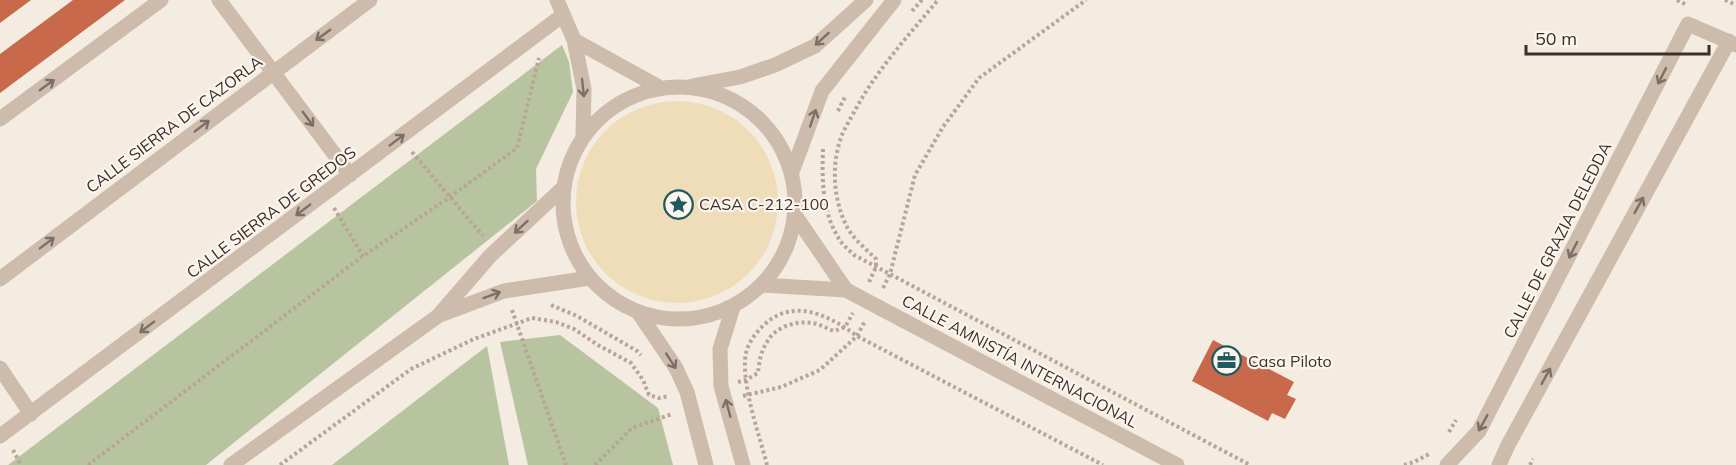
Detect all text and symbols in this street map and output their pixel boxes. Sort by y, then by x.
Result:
scale bar [1526,18,1709,56]
text: 50 m [1535,27,1577,50]
one-way arrow [316,29,332,41]
one-way arrow [815,32,830,46]
street label: CALLE SIERRA DE CAZORLA [82,51,266,197]
one-way arrow [1655,67,1667,85]
one-way arrow [39,78,55,91]
one-way arrow [578,78,589,98]
one-way arrow [808,109,819,128]
one-way arrow [301,111,314,127]
one-way arrow [194,119,210,132]
one-way arrow [388,134,404,146]
street label: CALLE DE GRAZIA DELEDDA [1499,138,1615,342]
street label: CALLE SIERRA DE GREDOS [182,142,360,282]
place icon: CASA C-212-100 [662,188,694,220]
place label: CASA C-212-100 [699,194,829,214]
one-way arrow [1633,197,1645,214]
one-way arrow [296,204,312,216]
one-way arrow [514,220,529,234]
one-way arrow [38,237,54,250]
one-way arrow [1566,241,1578,259]
one-way arrow [483,289,501,300]
street label: CALLE AMNISTÍA INTERNACIONAL [899,290,1142,432]
one-way arrow [139,320,155,333]
office icon: Casa Piloto [1211,345,1243,377]
place label: Casa Piloto [1248,351,1332,371]
one-way arrow [665,352,678,369]
one-way arrow [1540,368,1552,385]
one-way arrow [722,399,733,418]
one-way arrow [1477,414,1489,431]

